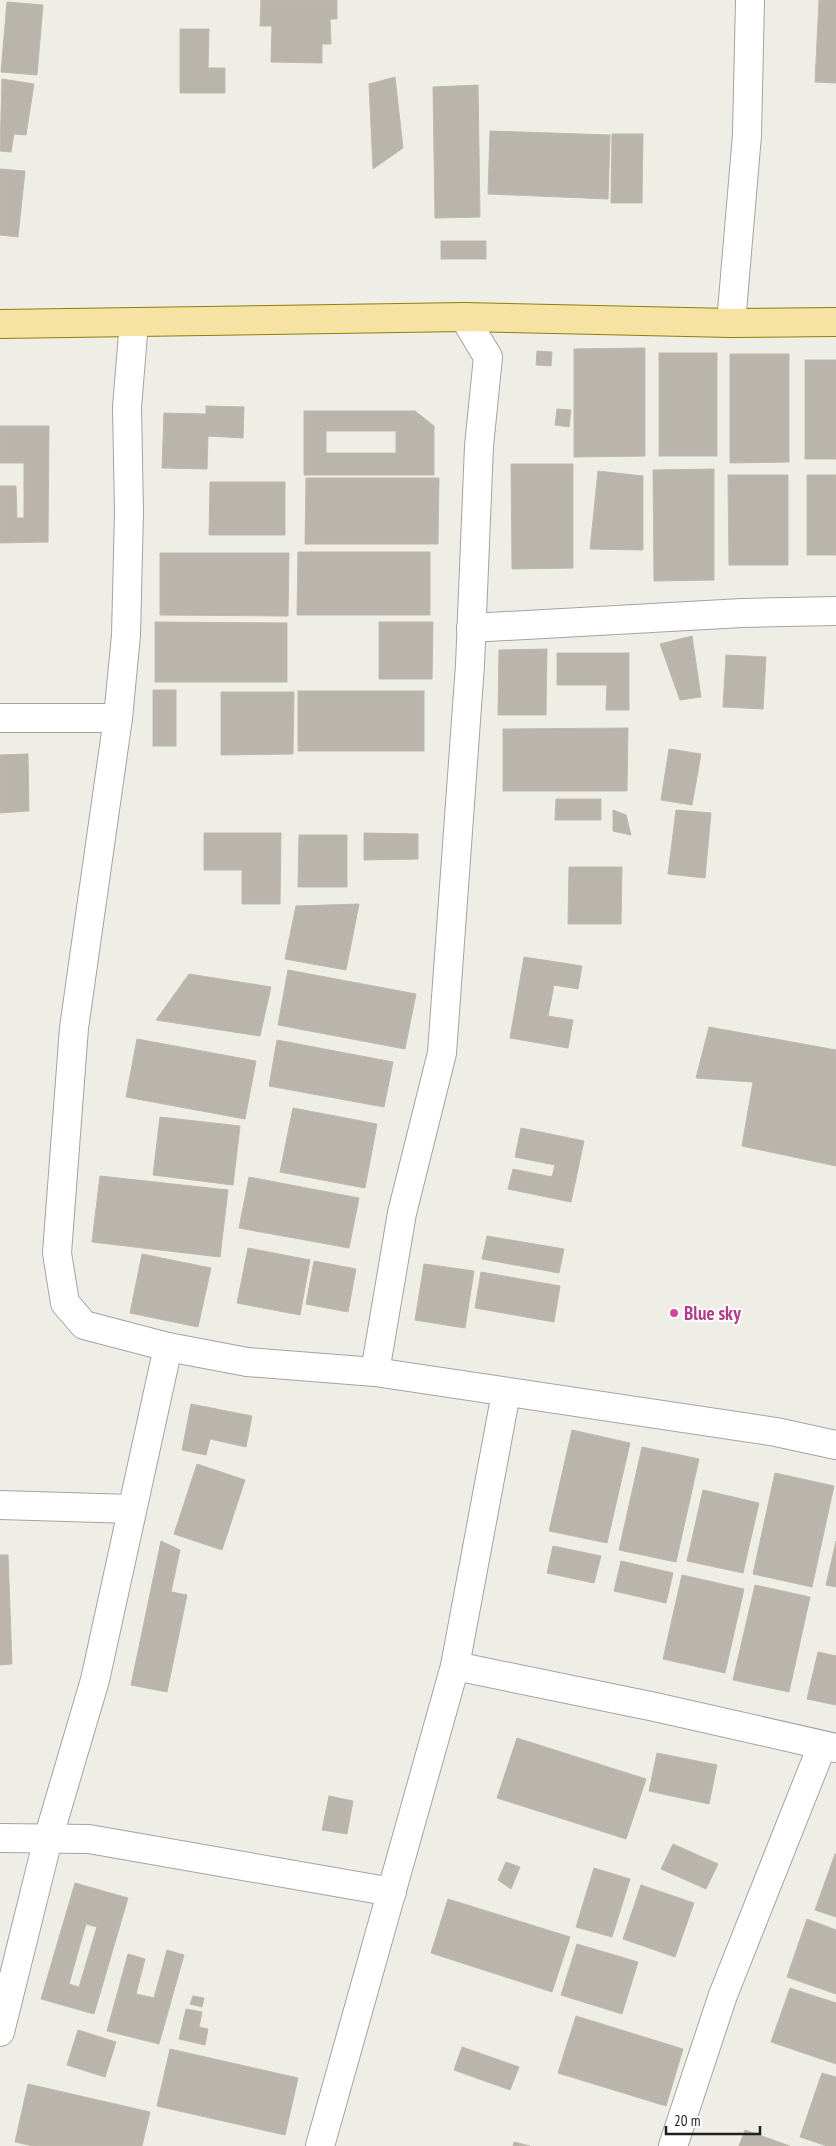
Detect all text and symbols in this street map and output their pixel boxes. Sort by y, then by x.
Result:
place label: Blue sky [684,1301,741,1325]
marker: Blue sky [668,1307,680,1319]
scale bar [666,2104,760,2136]
text: 20 m [674,2111,700,2130]

